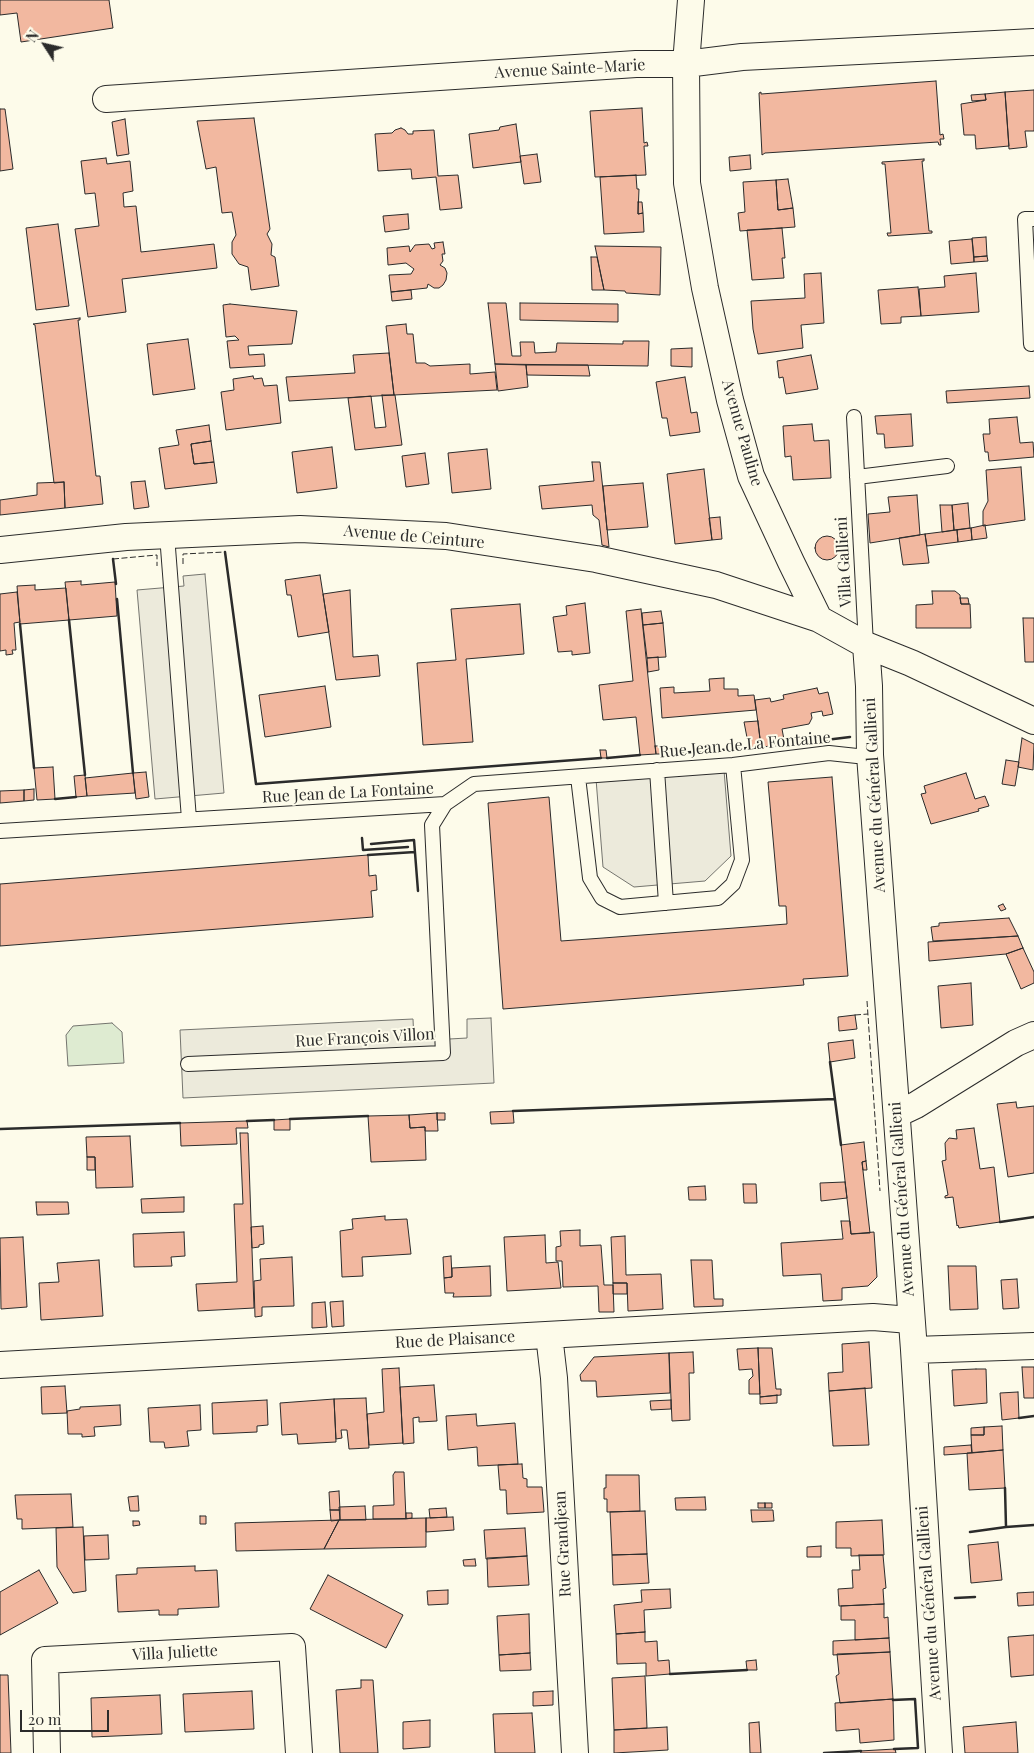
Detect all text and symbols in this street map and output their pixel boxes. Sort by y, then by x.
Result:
north arrow [20,20,70,70]
text: N [22,27,43,46]
street label: Avenue Sainte-Marie [494,55,646,83]
street label: Avenue Pauline [718,377,766,489]
street label: Villa Gallieni [832,516,856,608]
street label: Avenue de Ceinture [343,521,485,553]
street label: Avenue du Général Gallieni [860,697,890,893]
street label: Rue Jean de La Fontaine [658,728,832,762]
street label: Rue Jean de La Fontaine [262,779,434,807]
street label: Rue François Villon [295,1025,435,1051]
street label: Avenue du Général Gallieni [886,1101,918,1297]
street label: Rue de Plaisance [395,1327,515,1353]
street label: Rue Grandjean [551,1490,575,1598]
street label: Avenue du Général Gallieni [913,1505,945,1701]
street label: Villa Juliette [132,1641,218,1665]
scale bar [22,1700,111,1732]
text: 20 m [28,1709,61,1729]

